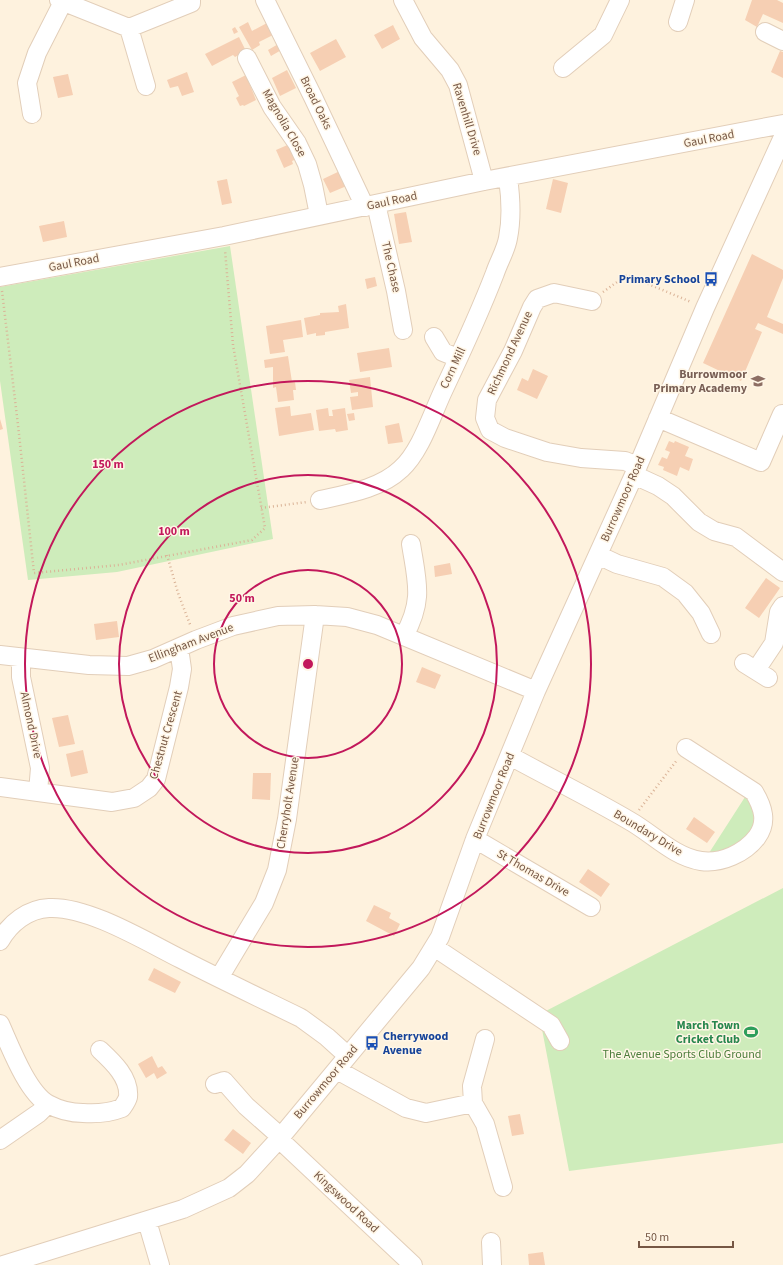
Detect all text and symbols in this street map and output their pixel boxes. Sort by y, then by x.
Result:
street label: Broad Oaks [296,73,336,133]
street label: Ravenhill Drive [448,81,486,157]
street label: Magnolia Close [258,86,310,160]
street label: Gaul Road [682,126,736,152]
street label: Gaul Road [365,187,419,215]
street label: The Chase [377,240,405,294]
street label: Gaul Road [47,250,101,276]
place label: Primary School [619,271,701,288]
bus stop icon: Primary School [703,271,719,287]
street label: Richmond Avenue [483,308,537,398]
street label: Corn Mill [436,344,470,392]
place label: Burrowmoor Primary Academy [653,366,748,397]
school or university icon: Burrowmoor Primary Academy [750,373,766,389]
street label: Burrowmoor Road [596,453,650,545]
text: 150 m [92,456,124,473]
text: 100 m [158,523,190,540]
text: 50 m [229,590,255,607]
street label: Ellingham Avenue [146,619,236,667]
centre of rings [301,657,315,671]
street label: Chestnut Crescent [145,689,187,781]
street label: Almond Drive [16,690,46,760]
street label: Burrowmoor Road [469,750,519,842]
street label: Cherryholt Avenue [272,756,304,850]
street label: Boundary Drive [610,806,686,860]
street label: St Thomas Drive [493,845,573,901]
place label: March Town Cricket Club [676,1017,740,1048]
sports icon: March Town Cricket Club [743,1024,759,1040]
place label: Cherrywood Avenue [382,1028,448,1059]
bus stop icon: Cherrywood Avenue [364,1035,380,1051]
street label: Burrowmoor Road [290,1041,362,1123]
park label: The Avenue Sports Club Ground [603,1046,761,1063]
street label: Kingswood Road [310,1167,382,1237]
scale bar [639,1223,733,1249]
text: 50 m [645,1229,669,1246]

